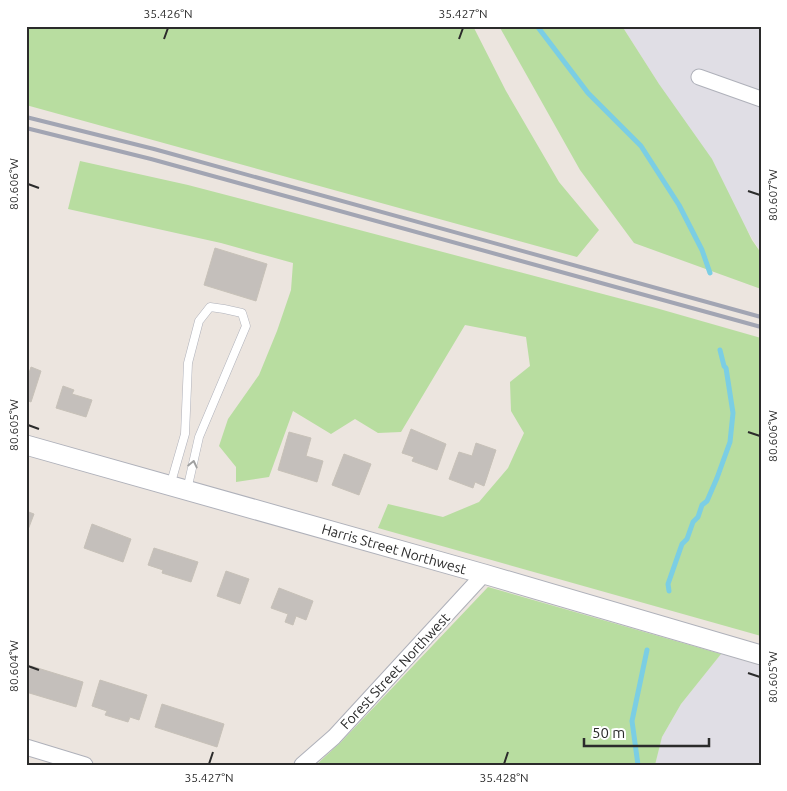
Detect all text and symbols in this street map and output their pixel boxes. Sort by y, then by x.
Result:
text: 35.426°N [143,7,193,20]
text: 35.427°N [438,7,488,20]
text: 80.606°W [7,158,20,210]
text: 80.607°W [766,169,779,221]
text: 80.605°W [7,399,20,451]
text: 80.606°W [766,410,779,462]
one-way arrow [187,459,198,468]
street label: Harris Street Northwest [320,521,469,577]
street label: Forest Street Northwest [337,609,453,732]
text: 80.604°W [7,640,20,692]
text: 80.605°W [766,651,779,703]
scale bar [584,716,710,748]
text: 50 m [592,724,625,741]
text: 35.427°N [184,771,234,784]
text: 35.428°N [479,771,529,784]

